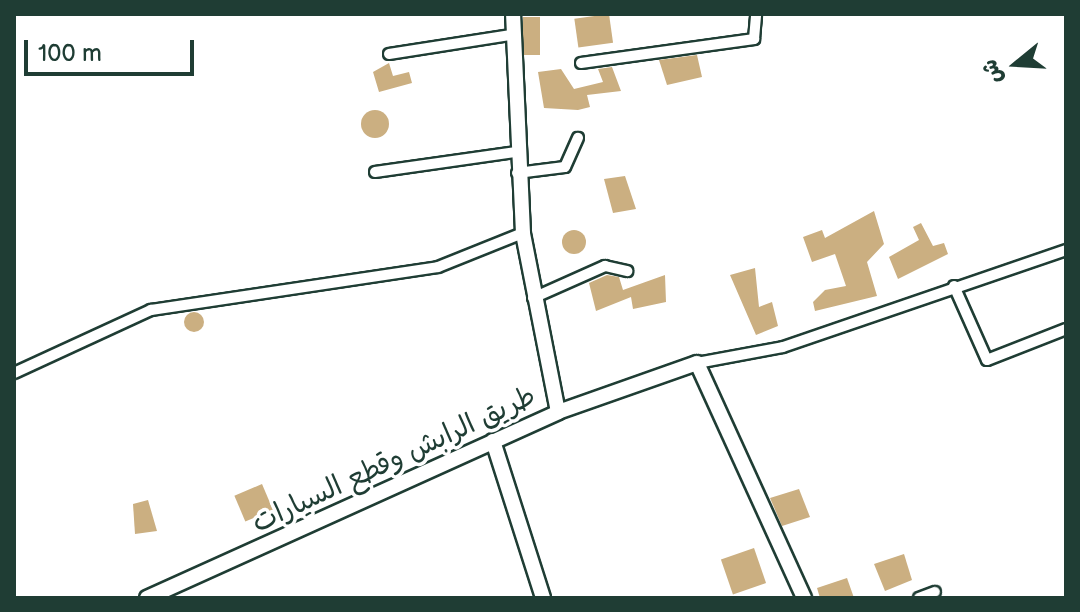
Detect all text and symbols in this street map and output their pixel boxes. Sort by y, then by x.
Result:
scale bar [28,24,198,74]
north arrow [976,24,1056,104]
text: 100 m [38,39,102,68]
text: ش [976,56,1009,87]
street label: طريق الرابش وقطع السيارات [247,379,541,541]

